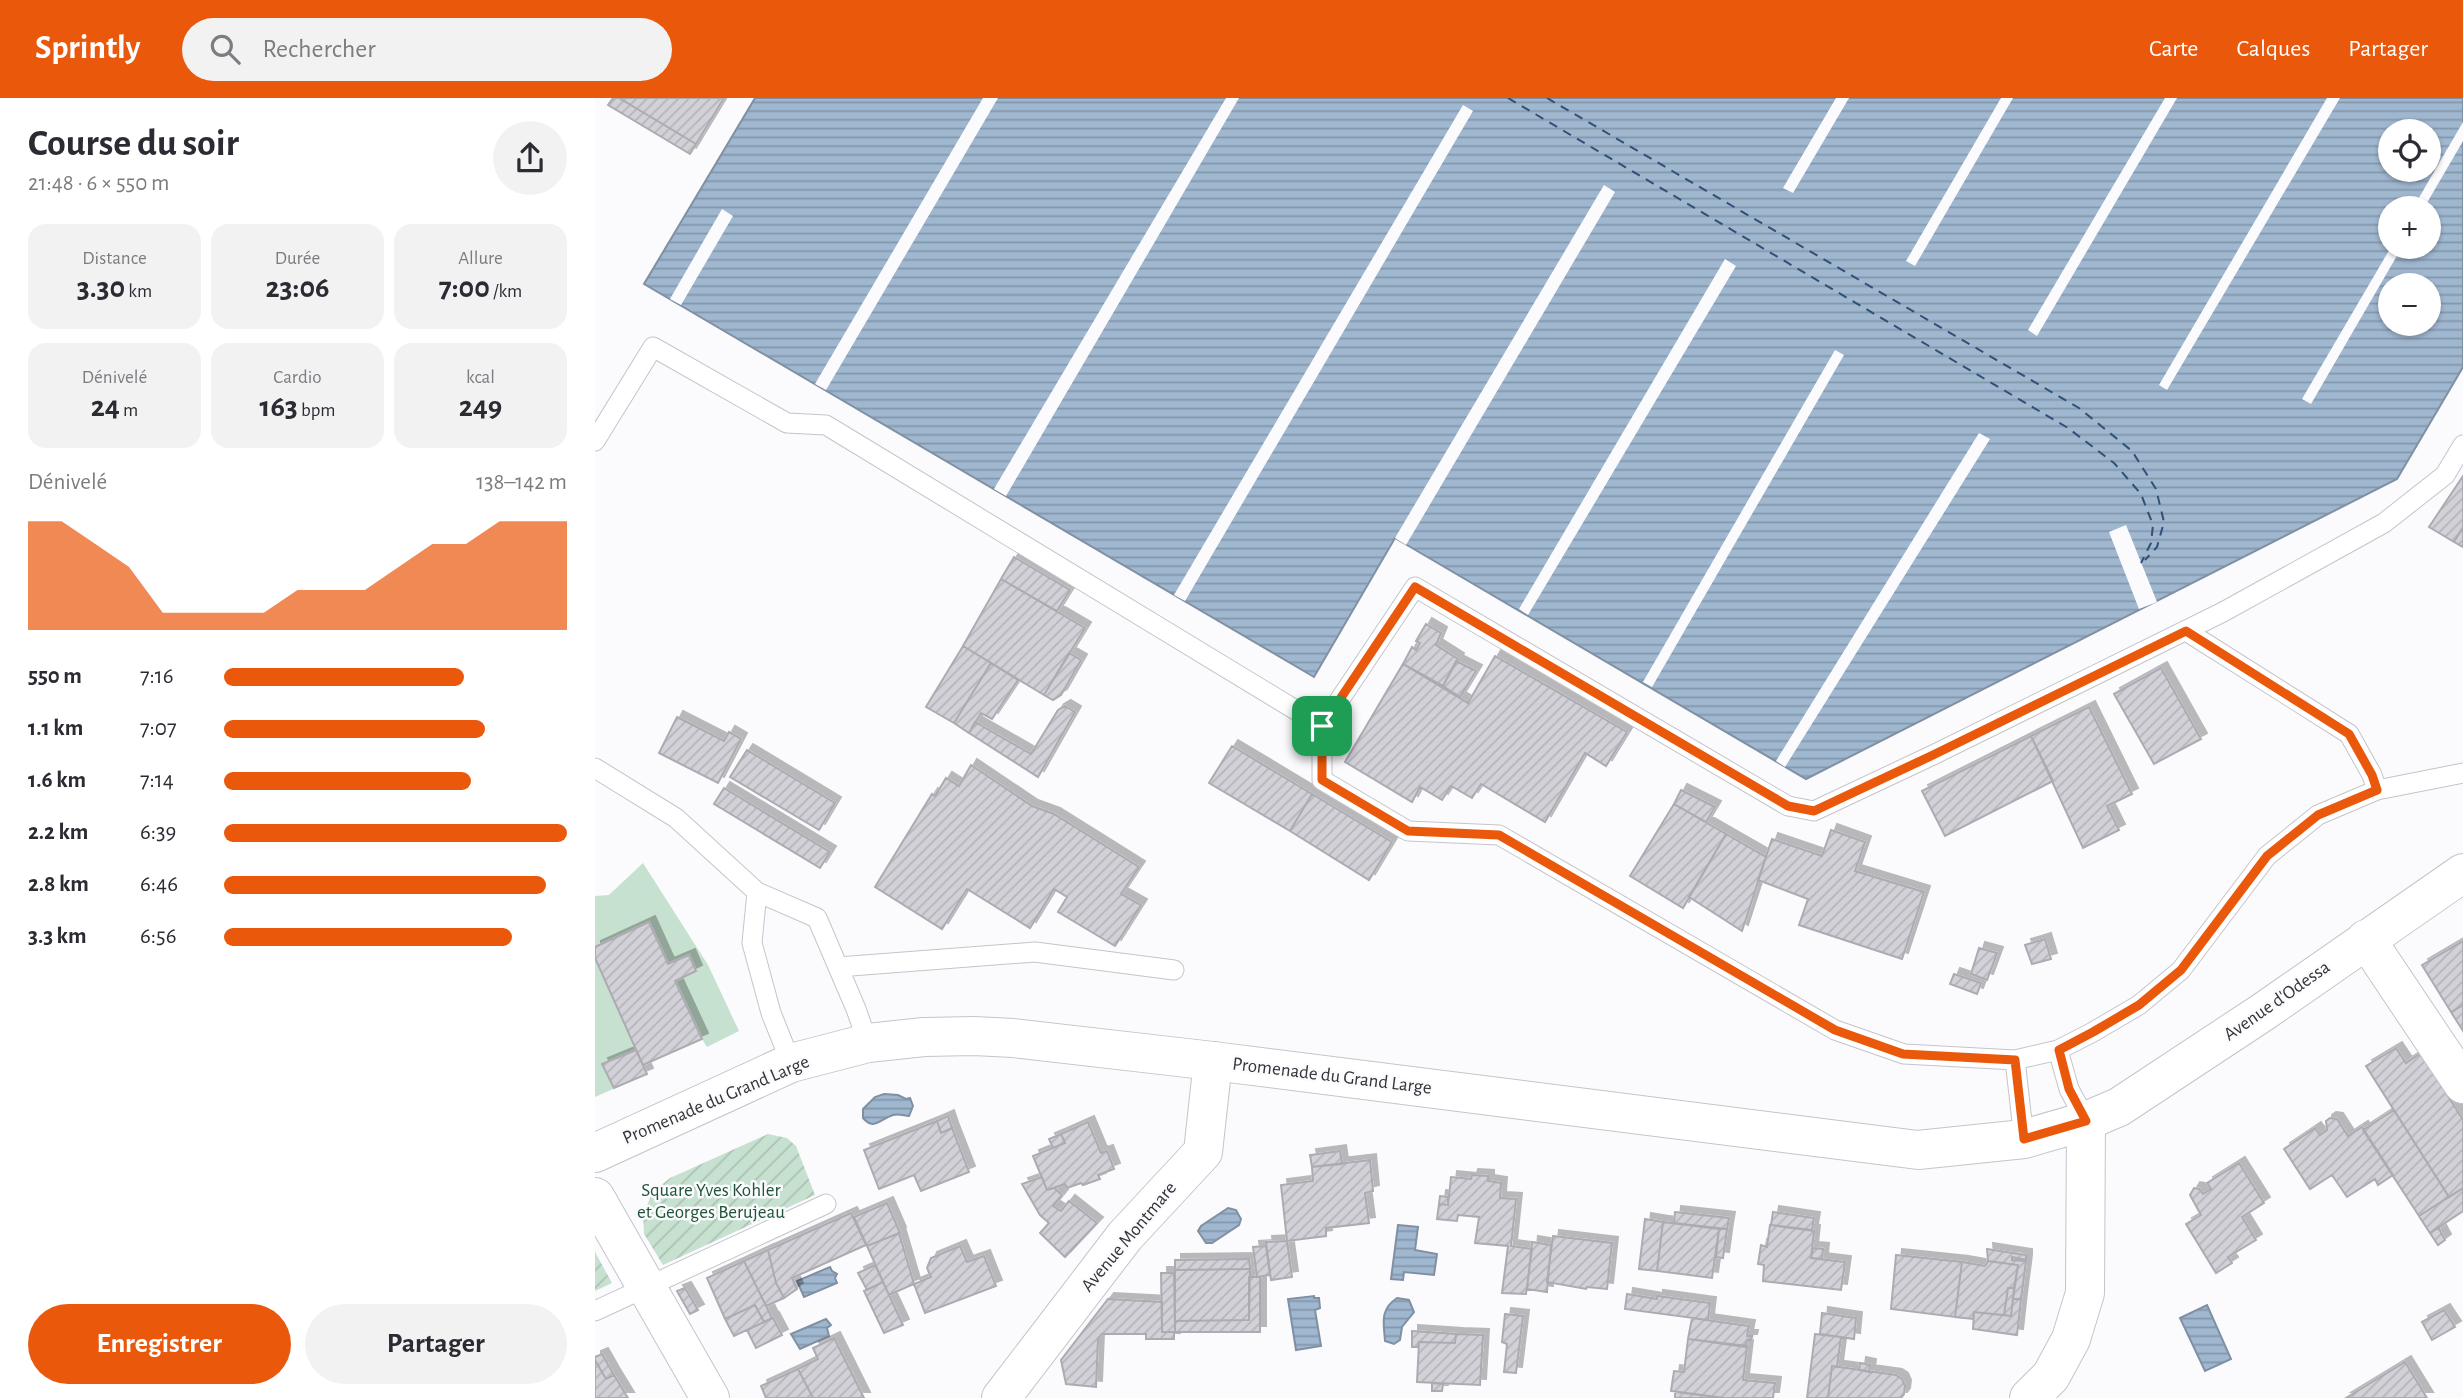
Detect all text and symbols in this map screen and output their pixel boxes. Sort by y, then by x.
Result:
search box [182,18,672,81]
icon: search [206,30,244,68]
text: Sprintly [35,32,140,65]
text: Rechercher [262,36,376,62]
text: Carte [2149,37,2198,61]
text: Calques [2236,37,2310,61]
text: Partager [2348,37,2428,61]
map controls [2378,119,2441,336]
button: locate [2378,119,2441,182]
button: share [493,121,567,195]
text: Course du soir [28,125,239,163]
text: 21:48 · 6 × 550 m [28,172,169,195]
button: + [2378,196,2441,259]
text: Distance [82,249,147,268]
text: Durée [275,249,320,268]
text: Allure [458,249,503,268]
text: 3.30 [77,273,125,303]
text: 23:06 [265,273,330,303]
text: 7:00 [439,273,490,303]
button: − [2378,273,2441,336]
text: km [125,282,152,301]
text: /km [490,282,522,301]
text: Dénivelé [82,368,147,387]
text: Cardio [273,368,322,387]
text: kcal [466,368,495,387]
text: 24 [91,392,120,422]
text: 163 [260,392,298,422]
text: 249 [459,392,502,422]
text: m [120,401,138,420]
text: bpm [298,401,335,420]
text: Dénivelé [28,471,107,494]
text: 138–142 m [476,471,567,494]
text: 550 m [28,665,82,688]
text: 7:16 [140,665,174,688]
pin [1292,696,1352,756]
icon: arrive [1303,707,1341,745]
text: 1.1 km [28,717,83,740]
text: 7:07 [140,717,177,740]
text: 1.6 km [28,769,86,792]
text: 7:14 [140,769,174,792]
text: 2.2 km [28,821,88,844]
text: 6:39 [140,821,176,844]
text: 2.8 km [28,873,89,896]
text: 6:46 [140,873,178,896]
text: 3.3 km [28,925,87,948]
text: 6:56 [140,925,177,948]
street label: Avenue d'Odessa [2220,957,2334,1045]
street label: Promenade du Grand Large [620,1052,812,1148]
street label: Promenade du Grand Large [1231,1054,1433,1098]
street label: Avenue Montmare [1078,1178,1180,1296]
park label: Square Yves Kohler et Georges Berujeau [637,1181,785,1222]
button: Enregistrer [28,1304,291,1384]
button: Partager [305,1304,567,1384]

